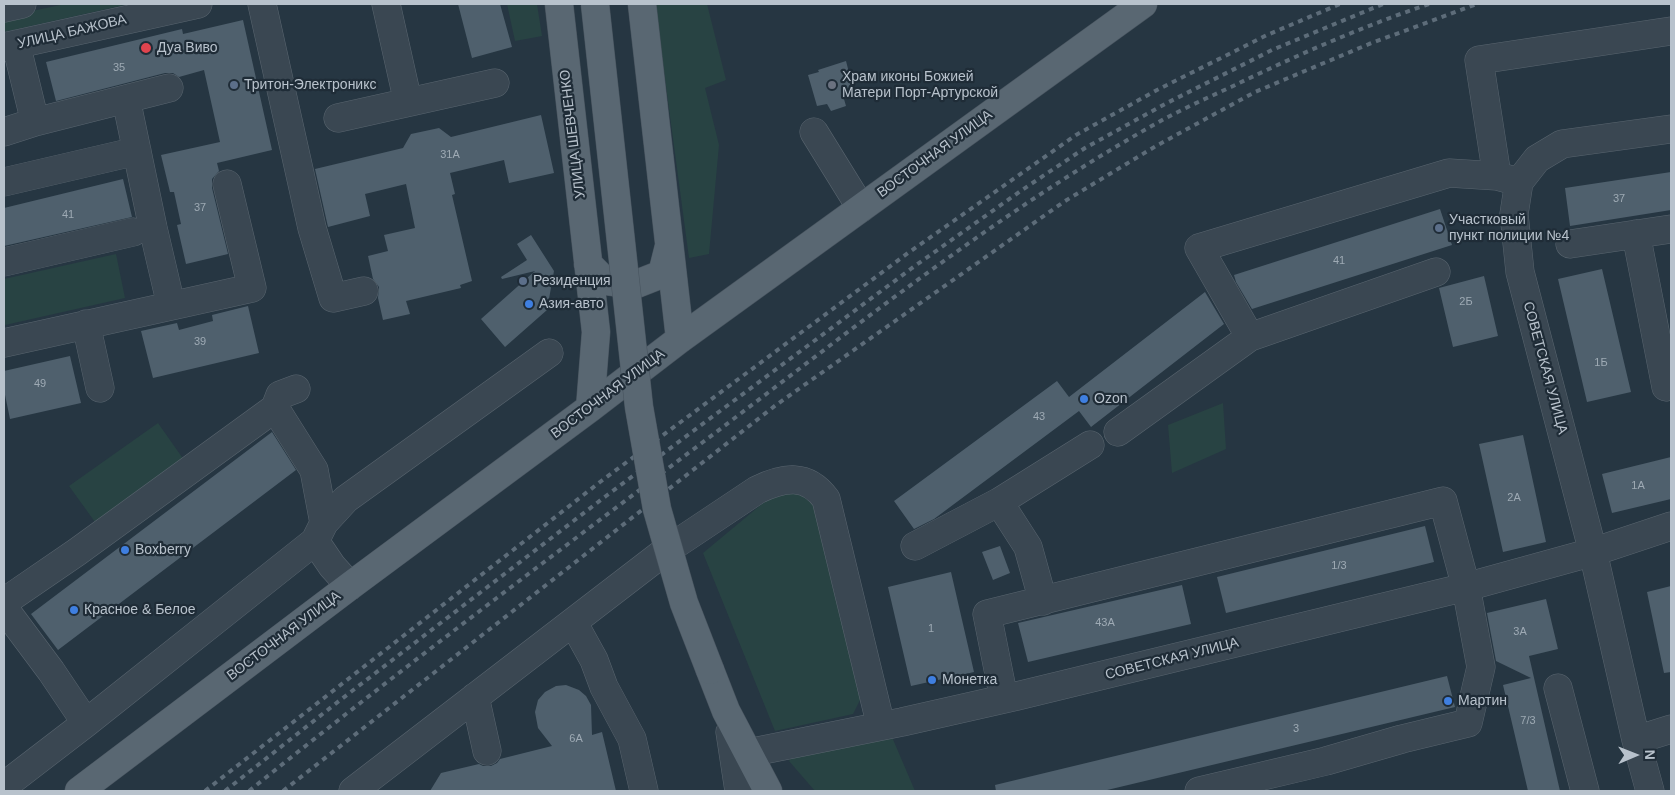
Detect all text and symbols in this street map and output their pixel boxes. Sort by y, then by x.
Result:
street label: УЛИЦА БАЖОВА [16,11,128,53]
place label: Дуа Виво [157,40,218,56]
marker: Дуа Виво [139,41,153,55]
house number: 35 [113,61,125,75]
street label: УЛИЦА ШЕВЧЕНКО [557,69,589,199]
place label: Храм иконы Божией Матери Порт-Артурской [842,69,998,102]
place label: Тритон-Электроникс [244,77,376,93]
marker: Тритон-Электроникс [228,79,240,91]
marker: Храм иконы Божией Матери Порт-Артурской [826,79,838,91]
street label: ВОСТОЧНАЯ УЛИЦА [874,107,996,201]
house number: 31А [440,148,460,162]
house number: 37 [1613,192,1625,206]
house number: 37 [194,201,206,215]
house number: 41 [62,208,74,222]
place label: Участковый пункт полиции №4 [1449,212,1569,244]
marker: Участковый пункт полиции №4 [1433,222,1445,234]
house number: 41 [1333,254,1345,268]
place label: Резиденция [533,273,611,289]
marker: Резиденция [517,275,529,287]
house number: 2Б [1459,295,1473,309]
place label: Азия-авто [539,296,604,312]
marker: Азия-авто [523,298,535,310]
street label: СОВЕТСКАЯ УЛИЦА [1519,300,1571,436]
house number: 39 [194,335,206,349]
street label: ВОСТОЧНАЯ УЛИЦА [548,346,668,442]
house number: 1Б [1594,356,1608,370]
house number: 49 [34,377,46,391]
place label: Ozon [1094,391,1127,407]
marker: Ozon [1078,393,1090,405]
house number: 43 [1033,410,1045,424]
house number: 1А [1631,479,1645,493]
house number: 2А [1507,491,1521,505]
place label: Boxberry [135,542,191,558]
marker: Boxberry [119,544,131,556]
house number: 1/3 [1331,559,1347,573]
street label: ВОСТОЧНАЯ УЛИЦА [224,588,344,684]
place label: Красное & Белое [84,602,196,618]
marker: Красное & Белое [68,604,80,616]
house number: 43А [1095,616,1115,630]
house number: 1 [928,622,934,636]
house number: 3А [1513,625,1527,639]
street label: СОВЕТСКАЯ УЛИЦА [1104,634,1240,684]
place label: Монетка [942,672,997,688]
marker: Монетка [926,674,938,686]
place label: Мартин [1458,693,1507,709]
marker: Мартин [1442,695,1454,707]
house number: 7/3 [1520,714,1536,728]
house number: 3 [1293,722,1299,736]
north arrow [1610,730,1660,780]
house number: 6А [569,732,583,746]
text: N [1642,750,1658,760]

